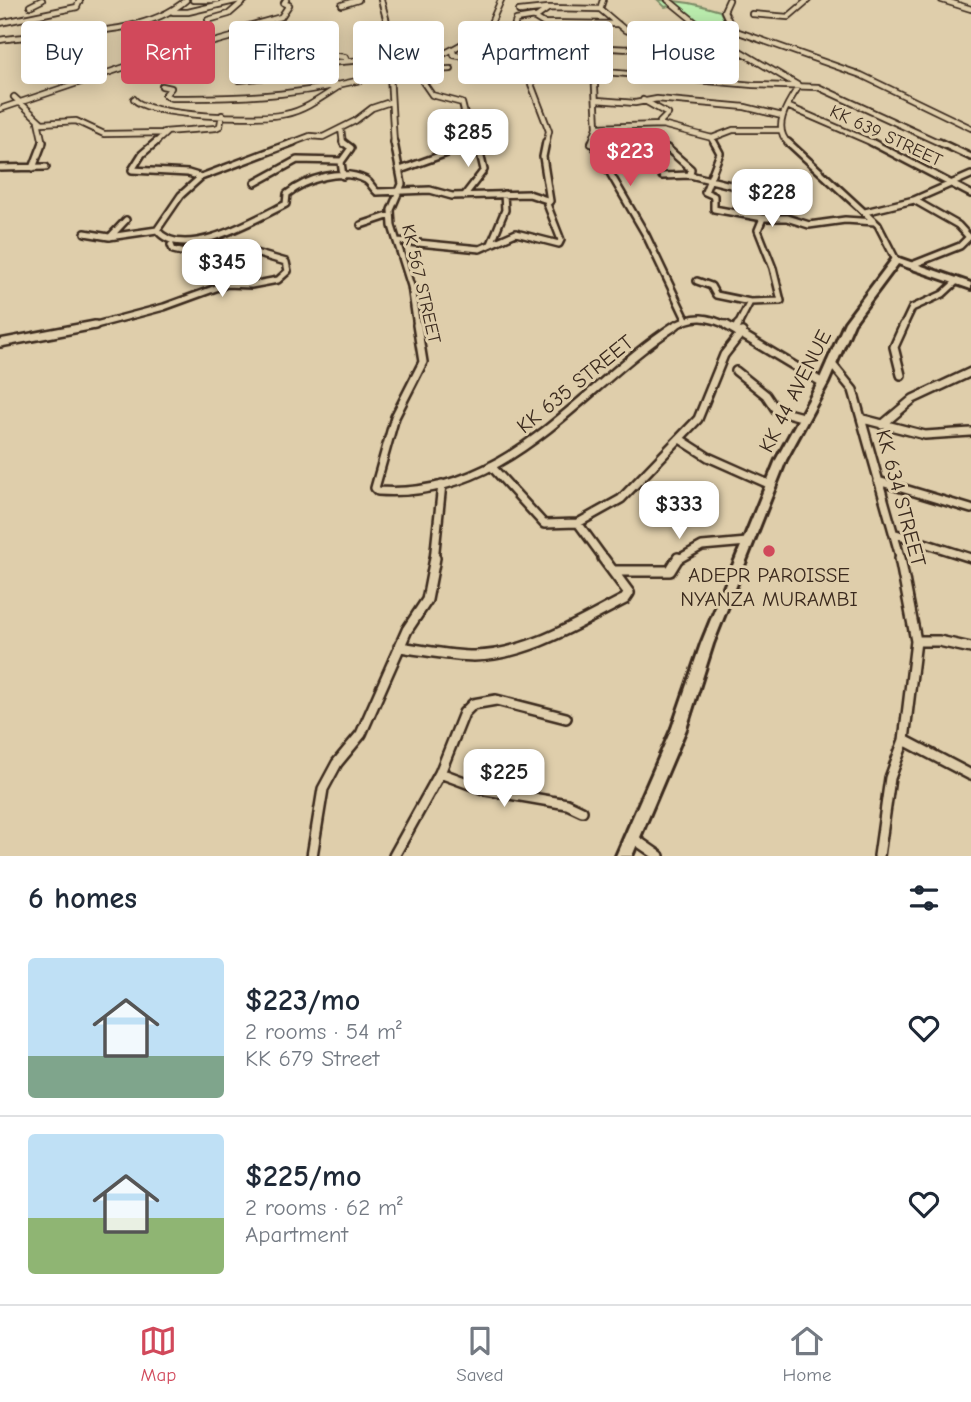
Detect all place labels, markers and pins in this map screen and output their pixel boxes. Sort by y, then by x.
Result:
pin: $285 [427,110,509,169]
pin: $223 [589,128,671,188]
pin: $228 [731,170,813,229]
pin: $345 [181,240,263,299]
pin: $333 [638,482,720,541]
marker: ADEPR PAROISSE NYANZA MURAMBI [761,543,777,559]
place label: ADEPR PAROISSE NYANZA MURAMBI [680,563,858,611]
pin: $225 [463,750,545,809]

